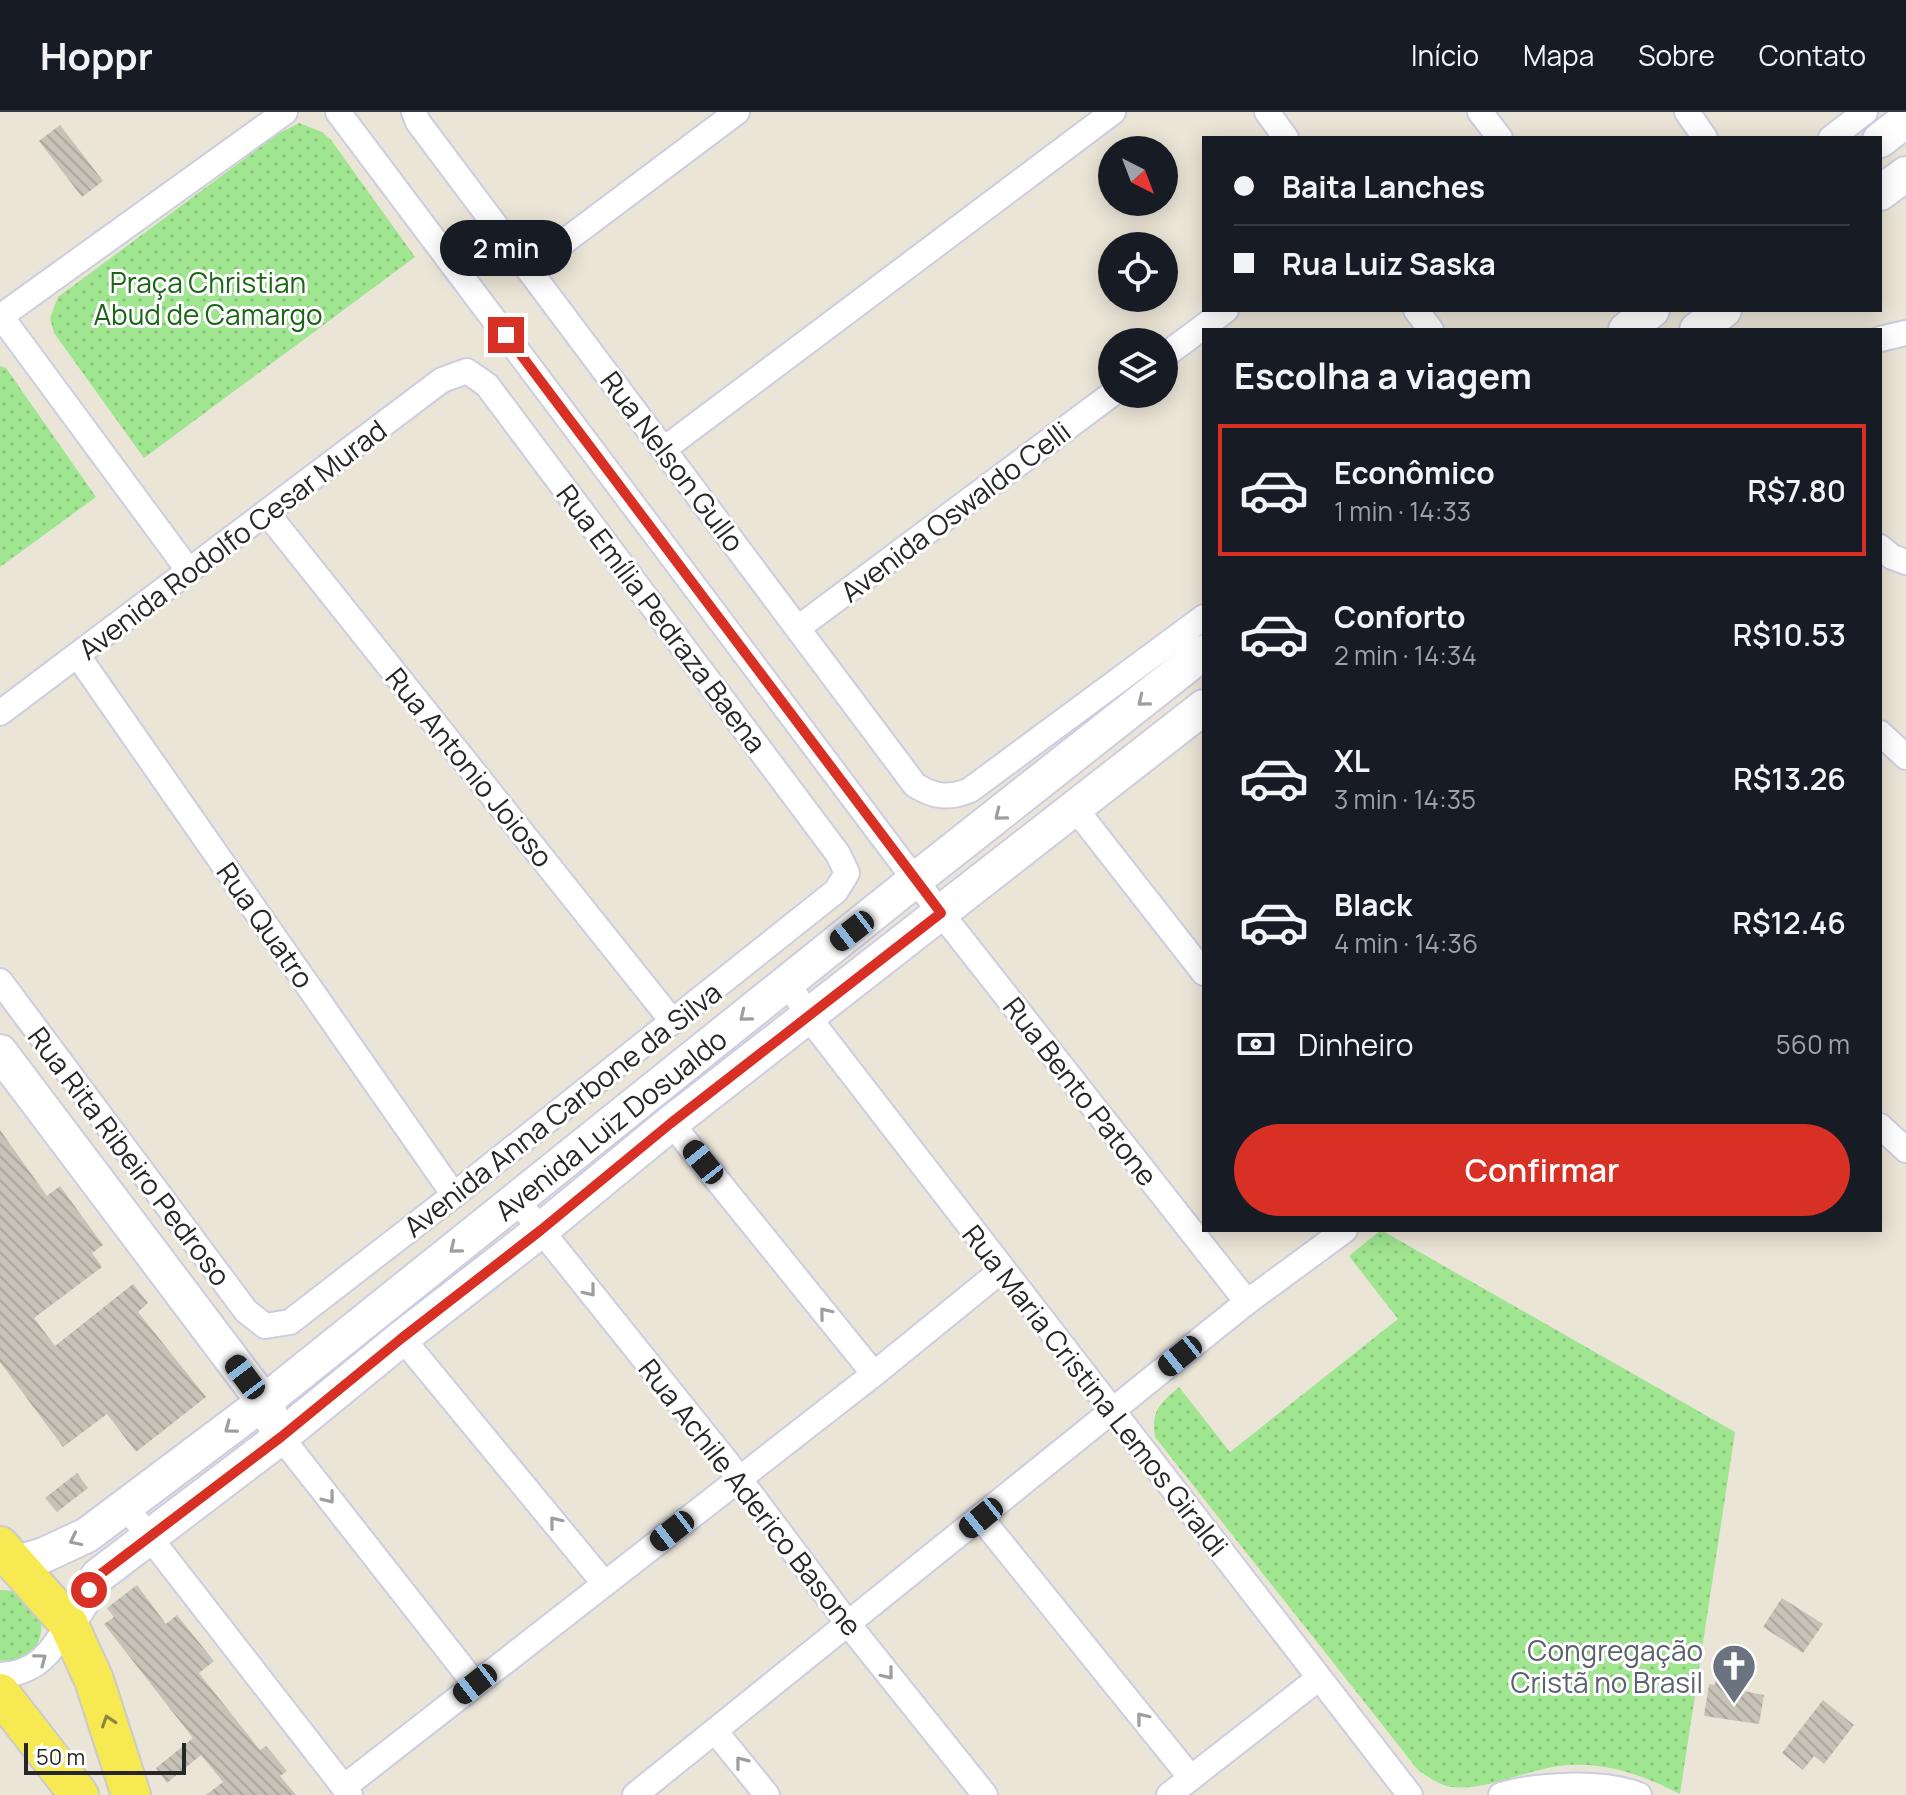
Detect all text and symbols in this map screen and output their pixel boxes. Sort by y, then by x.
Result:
text: Hoppr [40,29,153,81]
text: Início [1411,36,1479,74]
text: Mapa [1523,36,1594,74]
text: Sobre [1638,36,1715,74]
text: Contato [1759,36,1866,74]
north arrow [1098,136,1178,216]
map controls [1098,136,1178,408]
text: Baita Lanches [1282,166,1485,207]
callout: 2 min [440,219,572,275]
text: 2 min [473,230,539,266]
button: locate [1098,232,1178,312]
text: Rua Luiz Saska [1282,243,1496,284]
park label: Praça Christian Abud de Camargo [93,263,323,333]
route end [488,317,524,353]
button: layers [1098,328,1178,408]
text: Escolha a viagem [1234,351,1532,400]
street label: Rua Nelson Gullo [593,363,753,559]
street label: Avenida Rodolfo Cesar Murad [70,410,394,668]
street label: Avenida Oswaldo Celli [832,412,1078,610]
text: Econômico [1334,452,1495,493]
icon: car [1238,454,1310,526]
text: R$7.80 [1747,470,1846,511]
street label: Rua Emília Pedraza Baena [548,476,776,760]
text: 1 min · 14:33 [1334,493,1471,529]
text: Conforto [1334,596,1465,637]
icon: car [1238,598,1310,670]
text: R$10.53 [1733,614,1846,655]
text: 2 min · 14:34 [1334,637,1477,673]
street label: Rua Antonio Joioso [378,659,562,875]
one-way arrow [1138,691,1152,706]
text: XL [1334,740,1370,781]
icon: car [1238,742,1310,814]
text: R$13.26 [1733,758,1846,799]
text: 3 min · 14:35 [1334,781,1476,817]
one-way arrow [995,805,1009,820]
street label: Rua Quatro [209,855,323,995]
text: Black [1334,884,1412,925]
icon: car [1238,886,1310,958]
text: R$12.46 [1732,902,1846,943]
car [826,907,878,955]
text: 4 min · 14:36 [1334,925,1478,961]
street label: Avenida Anna Carbone da Silva [395,973,729,1245]
street label: Rua Bento Patone [995,989,1167,1193]
one-way arrow [740,1006,754,1021]
street label: Rua Rita Ribeiro Pedroso [20,1019,240,1293]
street label: Avenida Luiz Dosualdo [487,1020,734,1229]
icon: cash [1234,1022,1278,1066]
text: Dinheiro [1298,1024,1414,1065]
text: 560 m [1776,1026,1850,1062]
button: Confirmar [1234,1124,1850,1216]
car [679,1136,727,1188]
street label: Rua Maria Cristina Lemos Giraldi [955,1216,1237,1564]
one-way arrow [449,1239,464,1253]
one-way arrow [580,1282,595,1296]
one-way arrow [820,1308,835,1322]
car [1154,1332,1206,1380]
car [221,1351,269,1403]
street label: Rua Achile Aderico Basone [631,1351,871,1643]
one-way arrow [224,1418,238,1432]
one-way arrow [319,1489,334,1503]
car [955,1494,1007,1542]
car [646,1507,698,1555]
one-way arrow [550,1517,564,1532]
one-way arrow [68,1530,83,1546]
route start [71,1572,107,1608]
place label: Congregação Cristã no Brasil [1511,1631,1703,1701]
church icon: Congregação Cristã no Brasil [1710,1642,1758,1705]
one-way arrow [32,1654,47,1668]
car [449,1660,501,1708]
one-way arrow [879,1665,893,1680]
one-way arrow [1137,1712,1151,1727]
one-way arrow [101,1714,117,1728]
scale bar [24,1739,186,1775]
text: 50 m [36,1742,85,1772]
one-way arrow [737,1756,751,1771]

